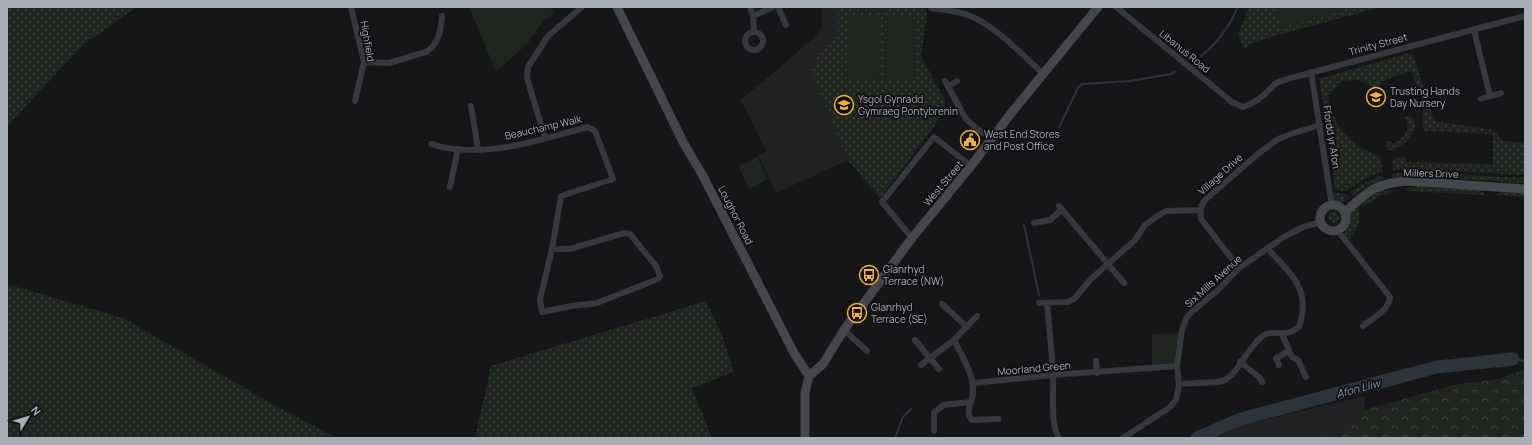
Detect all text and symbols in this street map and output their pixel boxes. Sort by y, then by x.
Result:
street label: Highfield [358,20,378,63]
street label: Libanus Road [1157,26,1213,76]
street label: Trinity Street [1347,29,1409,59]
place label: Trusting Hands Day Nursery [1390,84,1460,110]
school or university icon: Trusting Hands Day Nursery [1365,86,1387,108]
place label: Ysgol Gynradd Gymraeg Pontybrenin [858,92,958,118]
school or university icon: Ysgol Gynradd Gymraeg Pontybrenin [833,94,855,116]
street label: Ffordd yr Afon [1320,104,1344,170]
street label: Beauchamp Walk [503,111,584,143]
place label: West End Stores and Post Office [984,127,1060,153]
public building icon: West End Stores and Post Office [959,129,981,151]
street label: Village Drive [1195,150,1245,198]
street label: West Street [920,157,966,209]
street label: Millers Drive [1403,165,1459,181]
street label: Loughor Road [715,183,757,247]
street label: Six Mills Avenue [1181,251,1245,311]
place label: Glanrhyd Terrace (NW) [883,262,945,288]
bus stop icon: Glanrhyd Terrace (NW) [858,264,880,286]
place label: Glanrhyd Terrace (SE) [871,300,928,326]
bus stop icon: Glanrhyd Terrace (SE) [846,302,868,324]
street label: Moorland Green [997,358,1071,378]
water label: Afon Lliw [1334,375,1383,401]
north arrow [8,397,48,437]
text: N [28,403,45,418]

